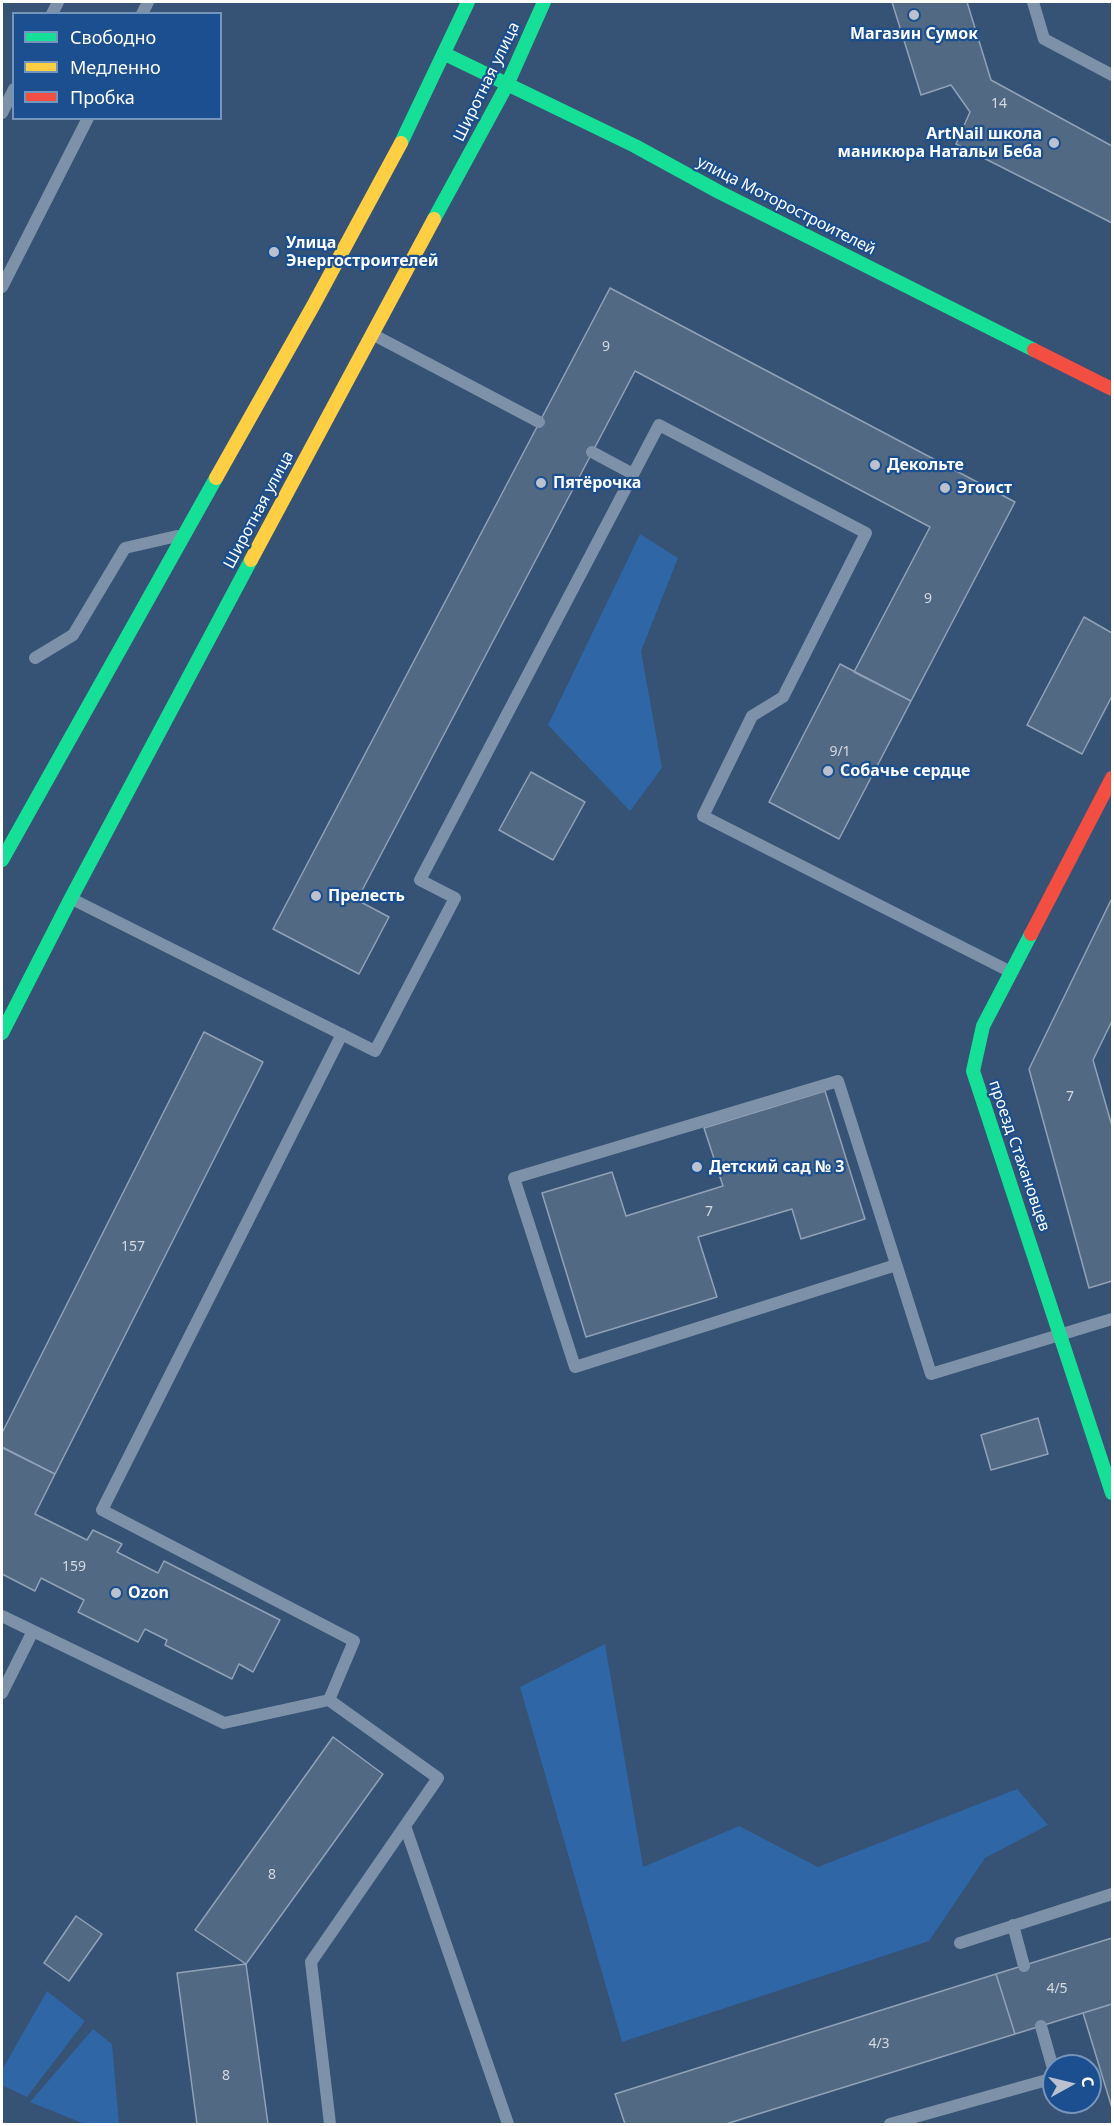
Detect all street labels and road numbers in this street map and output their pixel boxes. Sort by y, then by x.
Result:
street label: Широтная улица [450,19,524,145]
street label: улица Моторостроителей [693,152,879,260]
street label: Широтная улица [220,448,298,572]
street label: проезд Стахановцев [984,1078,1054,1234]

